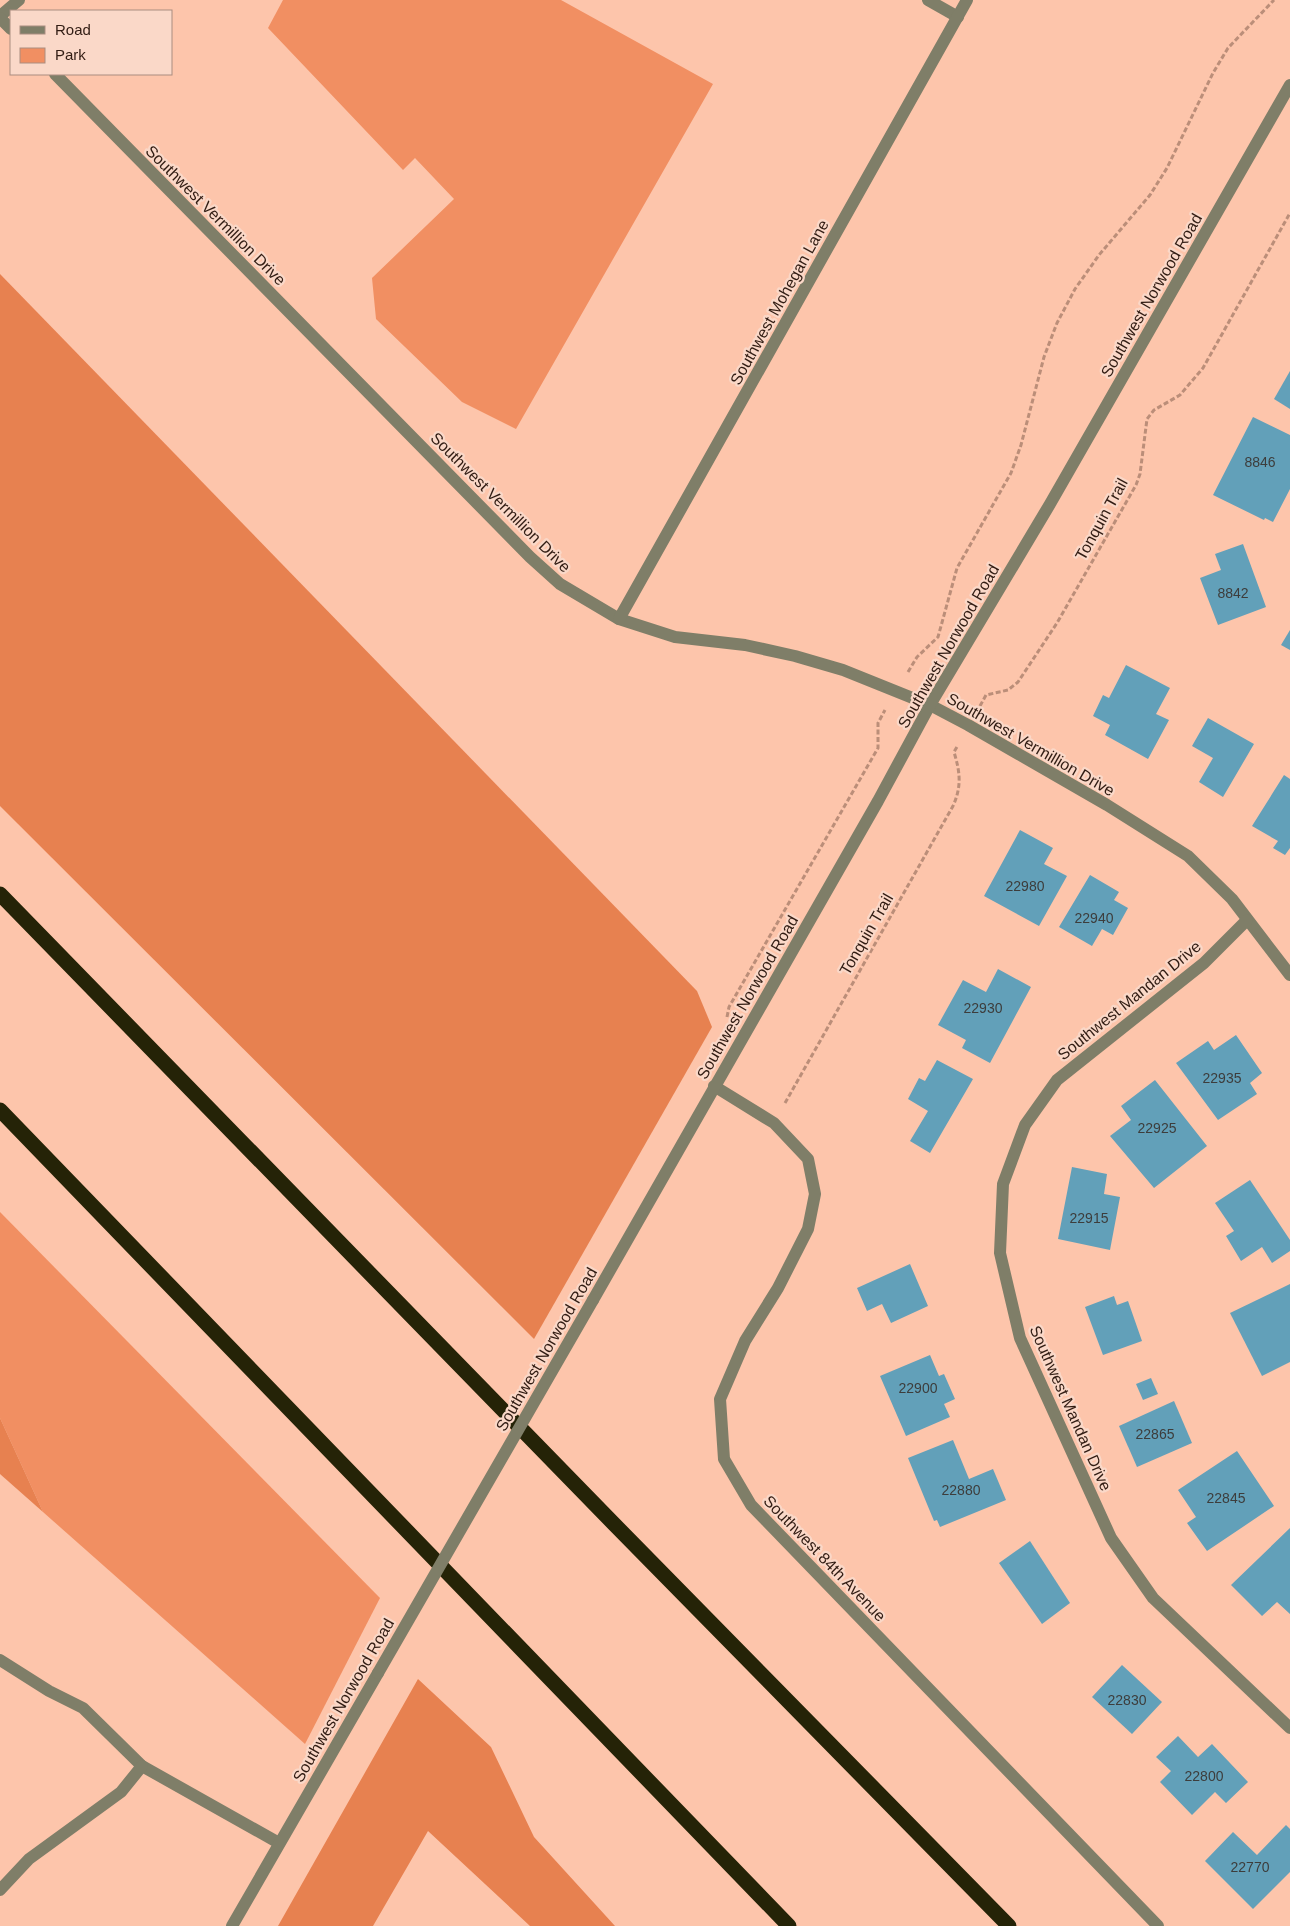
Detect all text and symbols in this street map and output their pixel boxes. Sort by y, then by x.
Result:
legend [10,10,172,75]
text: Road [55,21,91,38]
text: Park [55,46,86,63]
street label: Southwest Vermillion Drive [142,142,289,289]
street label: Southwest Norwood Road [1098,211,1205,380]
street label: Southwest Mohegan Lane [727,217,832,388]
street label: Southwest Vermillion Drive [427,429,574,576]
house number: 8846 [1244,454,1276,470]
street label: Tonquin Trail [1072,475,1131,563]
street label: Southwest Norwood Road [895,562,1002,731]
house number: 8842 [1217,585,1249,601]
street label: Southwest Vermillion Drive [944,689,1117,799]
house number: 22980 [1006,878,1045,894]
street label: Tonquin Trail [836,891,896,978]
house number: 22940 [1075,910,1114,926]
street label: Southwest Norwood Road [694,913,801,1082]
street label: Southwest Mandan Drive [1055,937,1204,1063]
house number: 22930 [964,1000,1003,1016]
house number: 22935 [1203,1070,1242,1086]
house number: 22925 [1138,1120,1177,1136]
house number: 22915 [1070,1210,1109,1226]
street label: Southwest Norwood Road [493,1265,600,1434]
street label: Southwest Mandan Drive [1026,1323,1115,1493]
house number: 22900 [899,1380,938,1396]
house number: 22865 [1136,1426,1175,1442]
house number: 22880 [942,1482,981,1498]
house number: 22845 [1207,1490,1246,1506]
street label: Southwest 84th Avenue [760,1492,889,1625]
street label: Southwest Norwood Road [290,1616,397,1785]
house number: 22830 [1108,1692,1147,1708]
house number: 22800 [1185,1768,1224,1784]
house number: 22770 [1231,1859,1270,1875]

